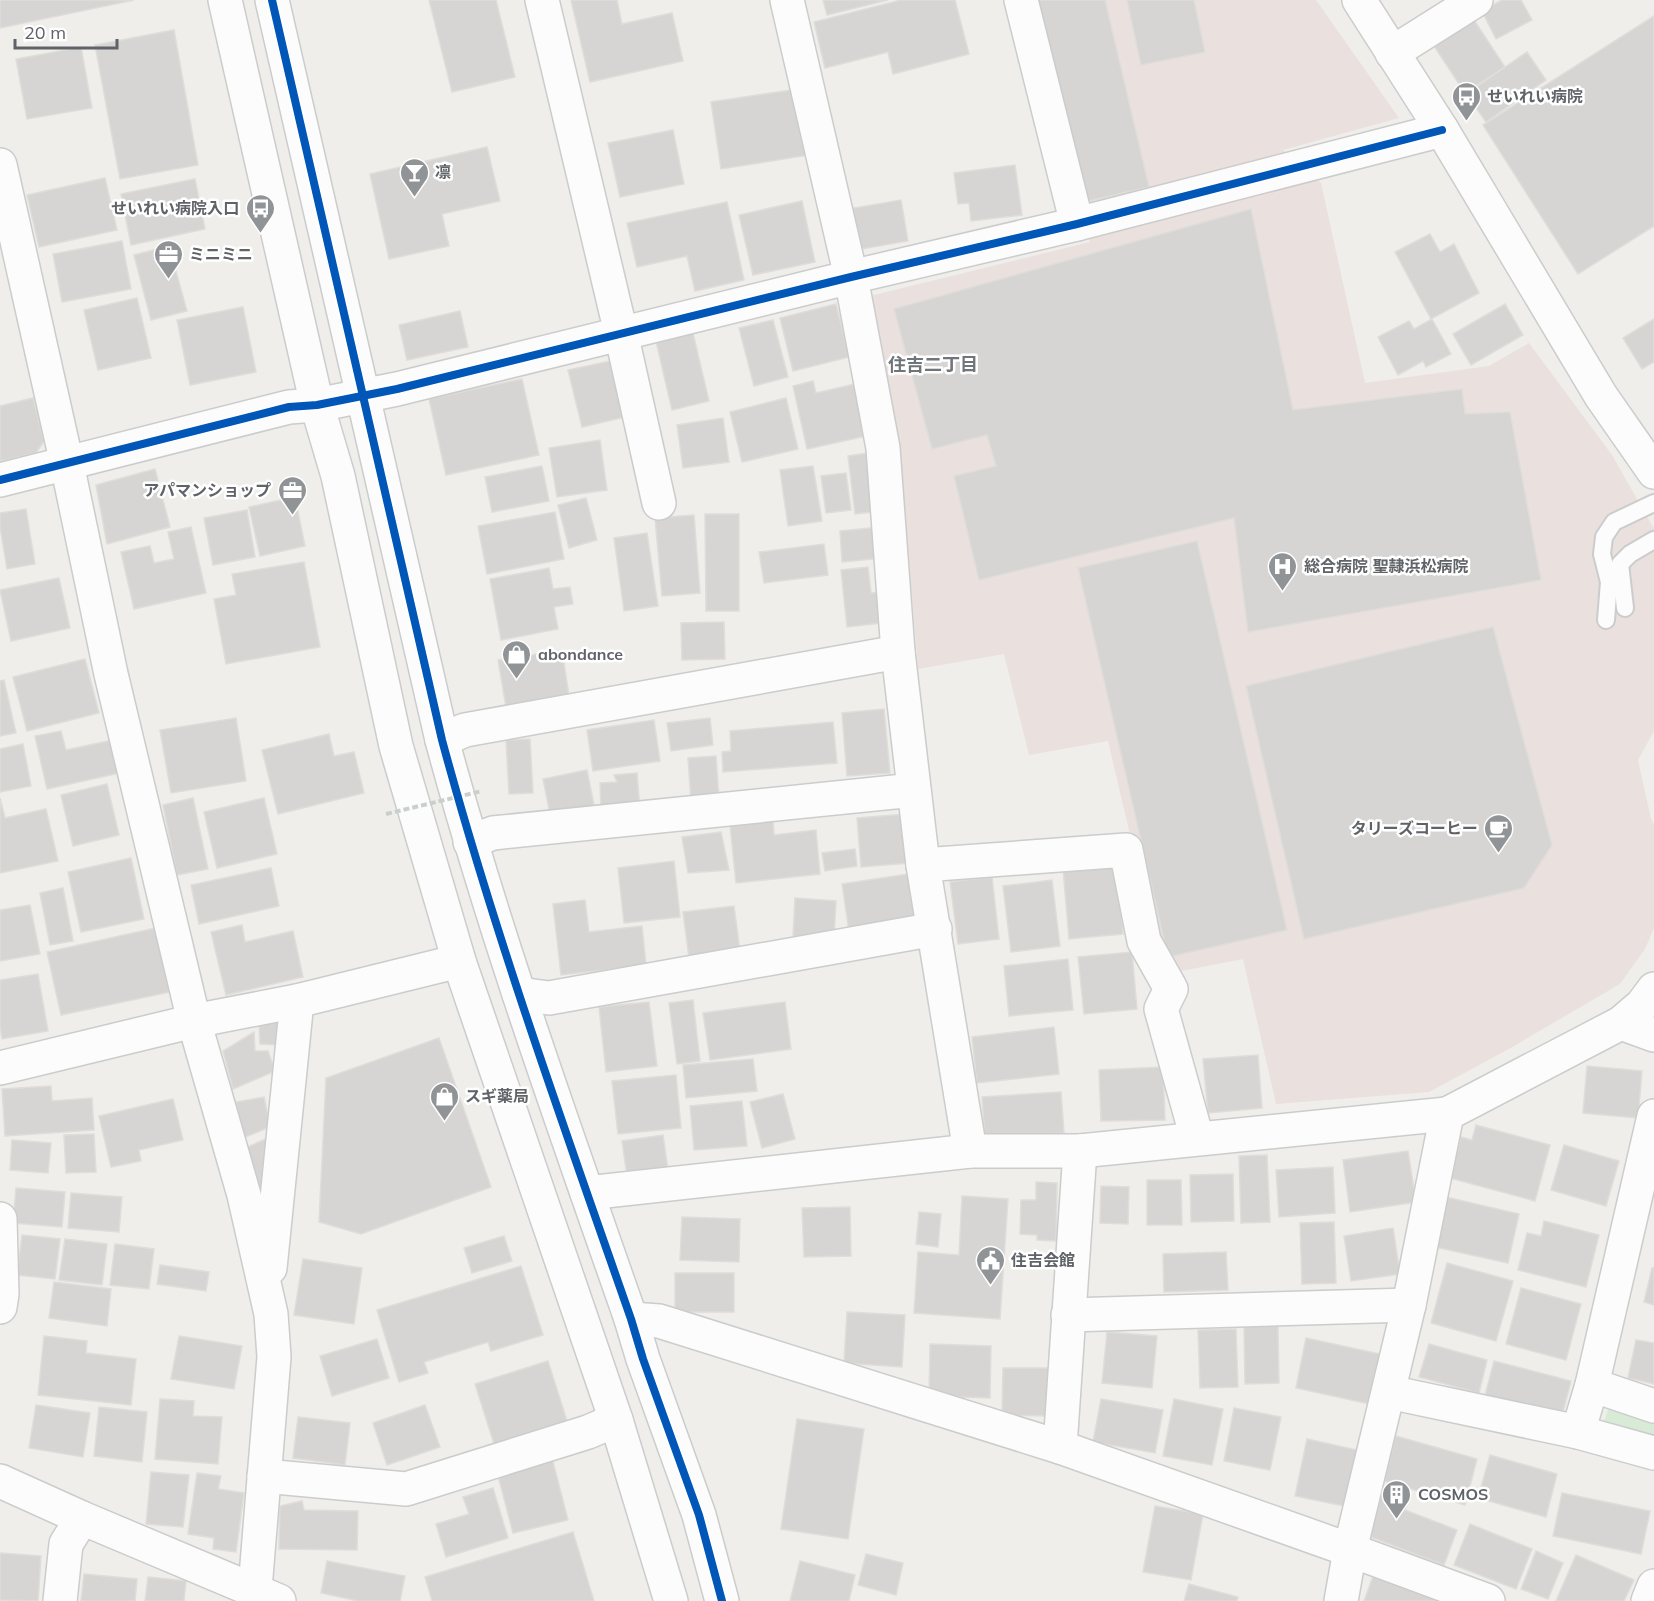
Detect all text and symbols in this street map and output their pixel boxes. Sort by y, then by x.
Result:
scale bar [15,12,117,50]
text: 20 m [24,21,66,44]
bus stop icon: せいれい病院 [1450,80,1482,122]
place label: せいれい病院 [1487,86,1583,106]
bar icon: 凛 [398,156,430,198]
place label: 凛 [435,162,451,182]
bus stop icon: せいれい病院入口 [244,192,276,234]
place label: せいれい病院入口 [111,198,239,218]
office icon: ミニミニ [152,238,184,280]
place label: ミニミニ [189,244,253,264]
district label: 住吉二丁目 [888,353,978,376]
office icon: アパマンショップ [276,474,308,516]
place label: アパマンショップ [143,480,271,500]
hospital icon: 総合病院 聖隷浜松病院 [1267,550,1299,592]
place label: 総合病院 聖隷浜松病院 [1304,556,1468,576]
shop icon: abondance [501,638,533,680]
place label: abondance [538,644,623,664]
cafe icon: タリーズコーヒー [1483,812,1515,854]
place label: タリーズコーヒー [1351,818,1478,838]
shop icon: スギ薬局 [428,1080,460,1122]
place label: スギ薬局 [465,1086,529,1106]
public building icon: 住吉会館 [974,1244,1006,1286]
place label: 住吉会館 [1010,1250,1075,1270]
building icon: COSMOS [1381,1478,1413,1520]
place label: COSMOS [1418,1484,1488,1504]

